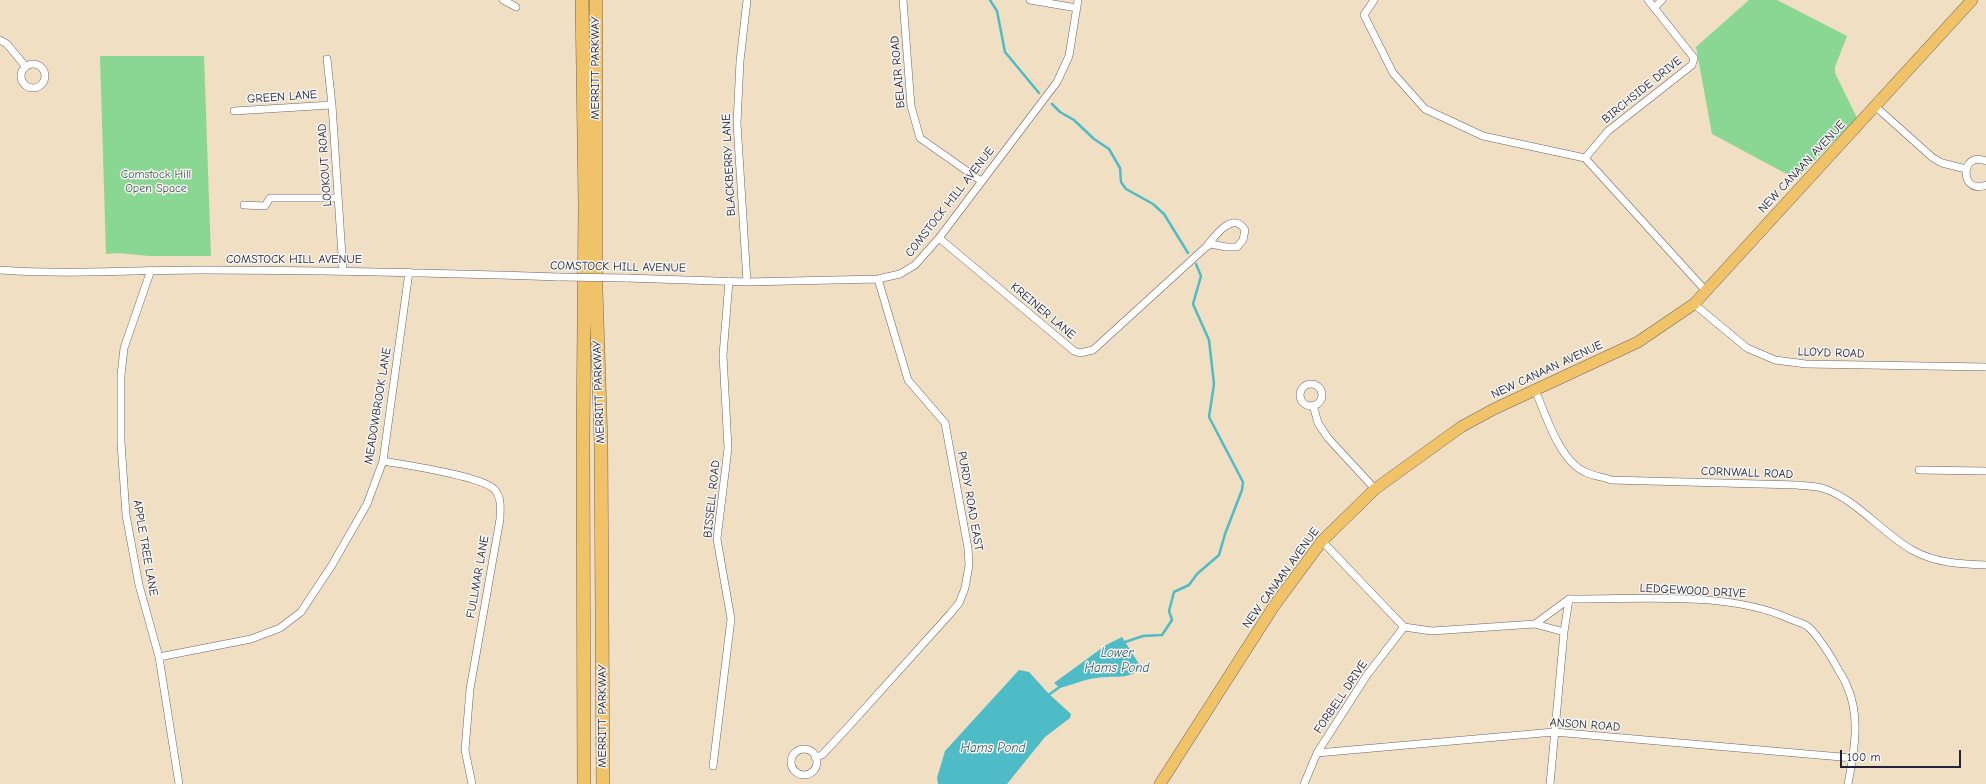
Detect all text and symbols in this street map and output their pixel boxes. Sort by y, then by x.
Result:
street label: MERRITT PARKWAY [589,16,603,120]
street label: BELAIR ROAD [888,35,908,109]
street label: BIRCHSIDE DRIVE [1599,53,1685,127]
street label: GREEN LANE [246,87,318,107]
street label: BLACKBERRY LANE [719,113,739,217]
street label: NEW CANAAN AVENUE [1755,118,1849,216]
street label: LOOKOUT ROAD [315,123,335,207]
street label: COMSTOCK HILL AVENUE [902,144,998,260]
park label: Comstock Hill Open Space [121,168,191,196]
street label: COMSTOCK HILL AVENUE [226,253,362,267]
street label: COMSTOCK HILL AVENUE [550,259,686,275]
street label: KREINER LANE [1008,280,1078,342]
street label: NEW CANAAN AVENUE [1489,338,1605,402]
street label: MERRITT PARKWAY [590,340,608,444]
street label: LLOYD ROAD [1797,345,1865,361]
street label: MEADOWBROOK LANE [362,346,394,466]
street label: PURDY ROAD EAST [954,450,986,552]
street label: BISSELL ROAD [701,459,723,539]
street label: CORNWALL ROAD [1701,464,1793,482]
street label: APPLE TREE LANE [129,499,161,597]
street label: NEW CANAAN AVENUE [1240,525,1322,631]
street label: FULLMAR LANE [464,535,492,619]
street label: LEDGEWOOD DRIVE [1639,581,1747,601]
water label: Lower Hams Pond [1085,645,1149,676]
street label: FORBELL DRIVE [1311,658,1371,736]
street label: MERRITT PARKWAY [596,664,610,768]
street label: ANSON ROAD [1549,715,1621,735]
water label: Hams Pond [961,740,1025,756]
scale bar [1842,742,1963,768]
text: 100 m [1847,750,1880,764]

